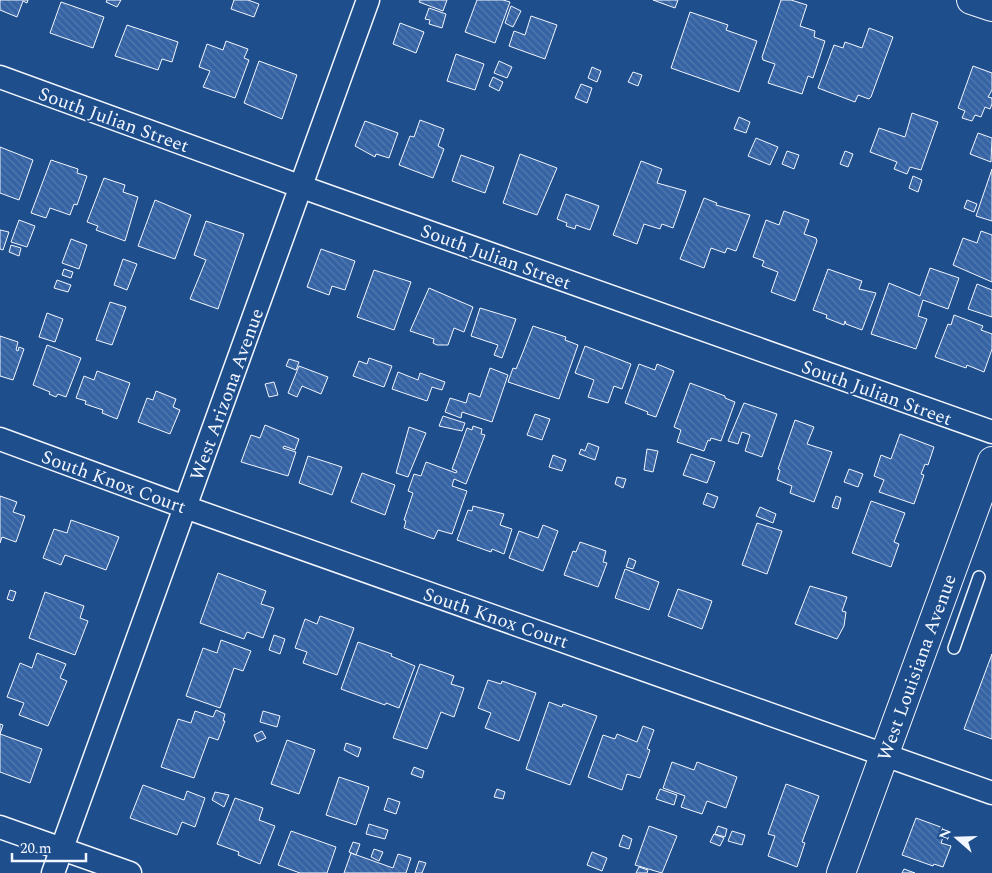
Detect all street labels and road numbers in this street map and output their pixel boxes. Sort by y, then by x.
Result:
street label: South Julian Street [34,80,193,161]
street label: South Julian Street [416,217,575,298]
street label: West Arizona Avenue [183,304,272,485]
street label: South Julian Street [797,353,956,434]
street label: South Knox Court [37,443,190,522]
street label: West Louisiana Avenue [870,570,965,765]
street label: South Knox Court [419,580,572,657]

